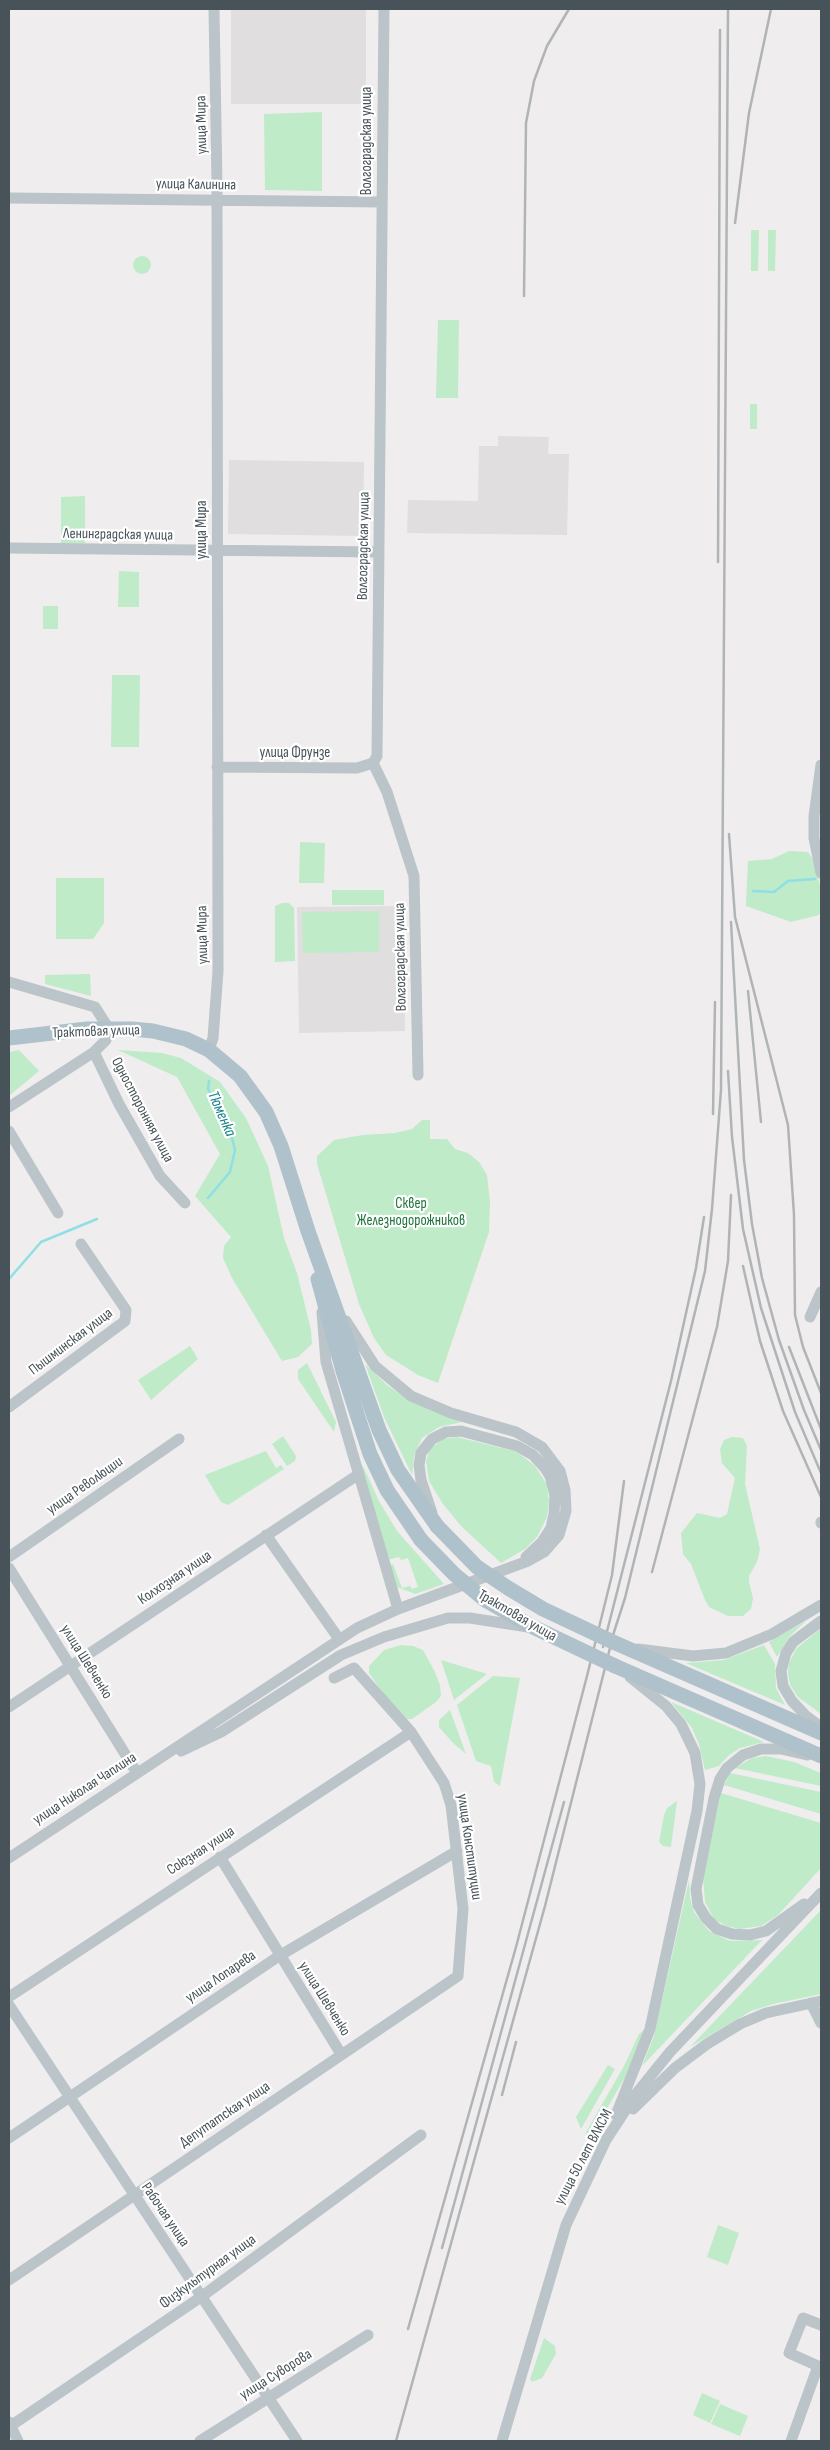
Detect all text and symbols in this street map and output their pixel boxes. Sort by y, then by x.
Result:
street label: Волгоградская улица [358,87,376,195]
street label: улица Мира [192,95,212,155]
street label: улица Калинина [156,175,236,195]
street label: Волгоградская улица [354,492,374,600]
street label: улица Мира [193,501,211,559]
street label: Ленинградская улица [63,525,173,545]
street label: улица Фрунзе [260,744,330,762]
street label: Волгоградская улица [391,903,411,1011]
street label: улица Мира [193,905,213,965]
street label: Трактовая улица [52,1021,140,1043]
street label: Односторонняя улица [107,1054,177,1166]
water label: Тюменка [203,1088,239,1140]
park label: Сквер Железнодорожников [357,1195,465,1230]
street label: Пышминская улица [25,1305,117,1379]
street label: улица Революции [43,1453,127,1519]
street label: Колхозная улица [135,1547,215,1609]
street label: Трактовая улица [474,1586,560,1646]
street label: улица Шевченко [56,1622,116,1702]
street label: улица Николая Чаплина [30,1749,140,1829]
street label: улица Конституции [453,1793,485,1901]
street label: Союзная улица [164,1823,238,1879]
street label: улица Лопарева [182,1947,260,2007]
street label: улица Шевченко [294,1959,354,2039]
street label: Депутатская улица [176,2078,274,2152]
street label: улица 50 лет ВЛКСМ [551,2106,617,2208]
street label: Рабочая улица [137,2179,193,2251]
street label: Физкультурная улица [156,2231,260,2313]
street label: улица Суворова [237,2346,315,2404]

